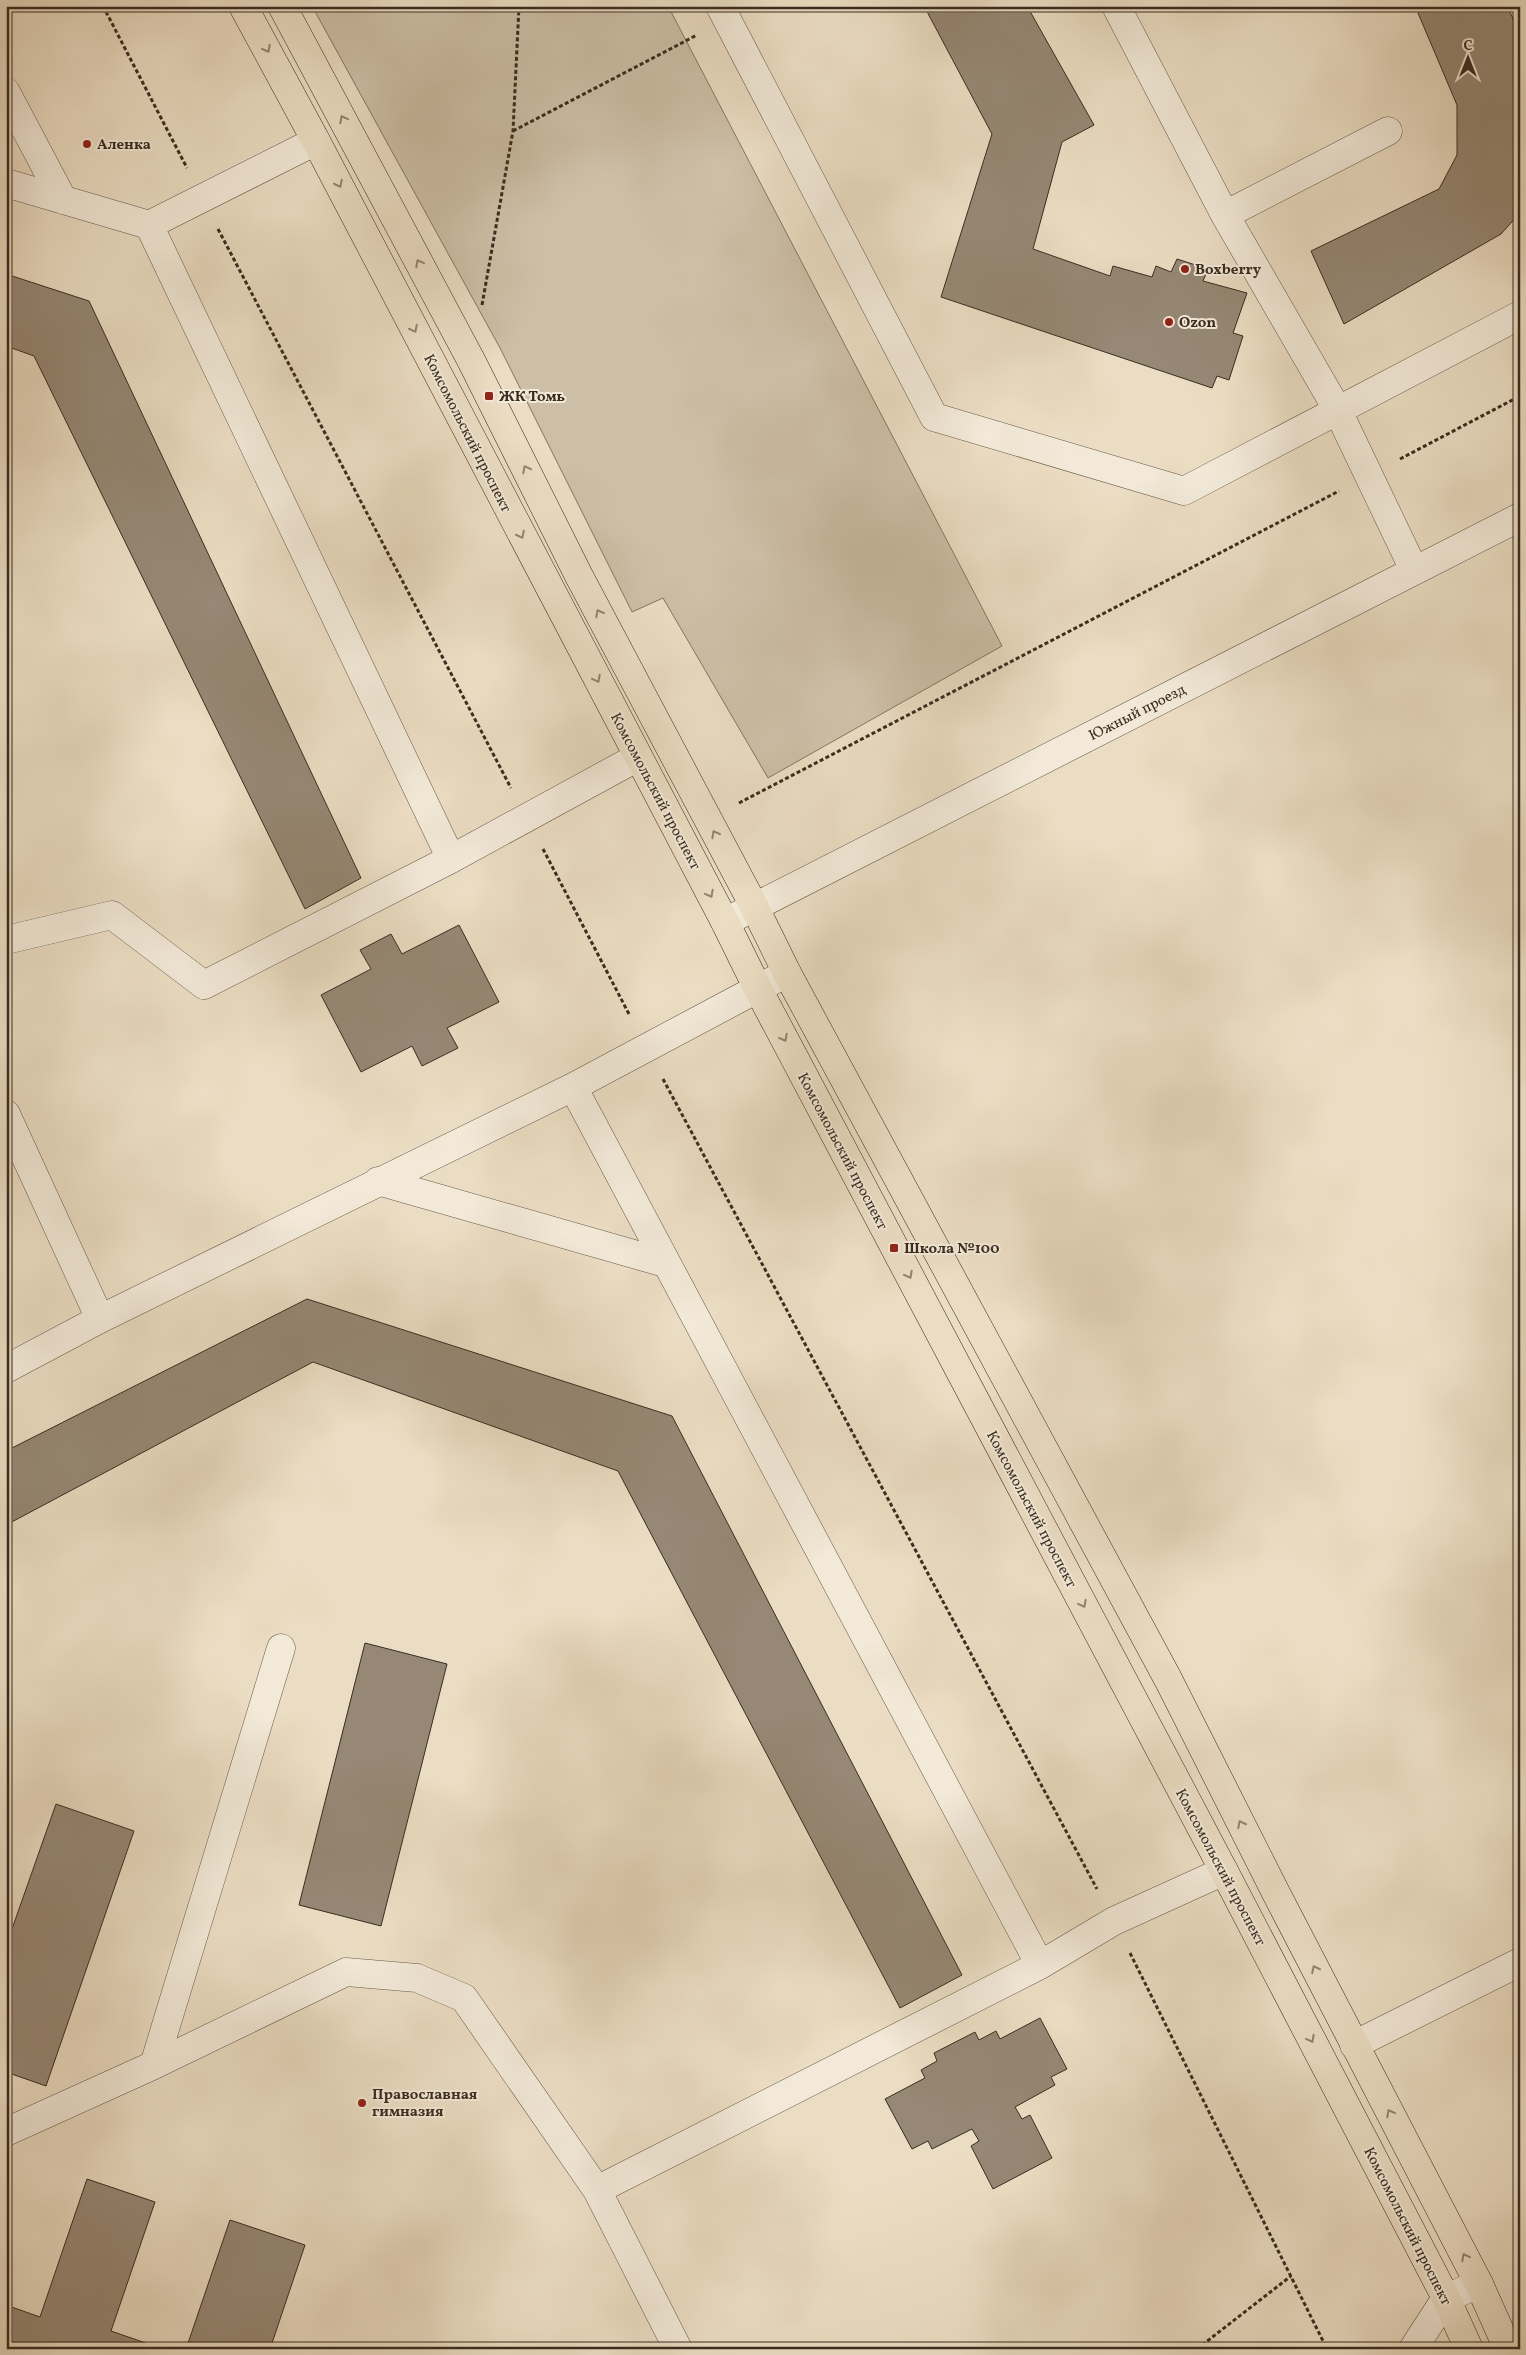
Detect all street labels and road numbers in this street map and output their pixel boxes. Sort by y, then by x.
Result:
street label: Комсомольский проспект [418,351,516,517]
street label: Южный проезд [1086,680,1190,747]
street label: Комсомольский проспект [604,709,705,874]
street label: Комсомольский проспект [791,1069,892,1234]
street label: Комсомольский проспект [980,1427,1081,1592]
street label: Комсомольский проспект [1169,1785,1270,1950]
street label: Комсомольский проспект [1358,2144,1456,2310]

